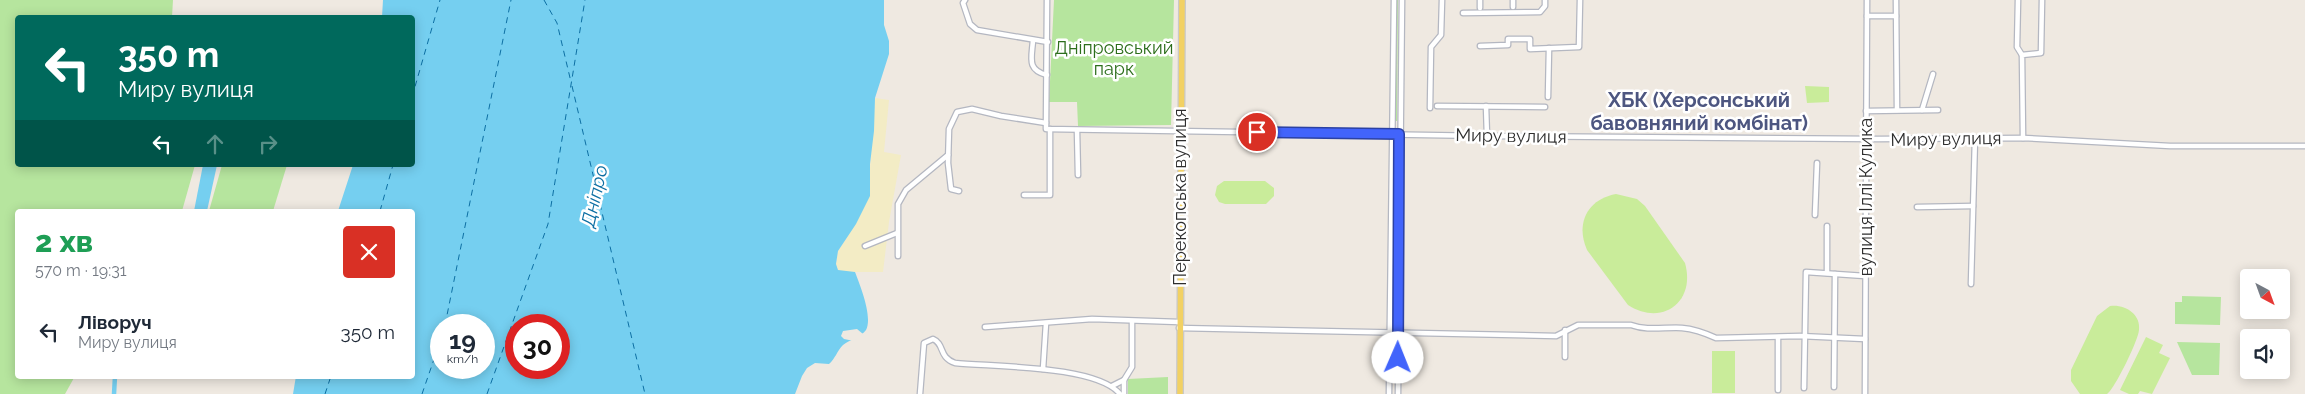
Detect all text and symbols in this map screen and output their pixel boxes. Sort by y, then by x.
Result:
text: 350 m [118,34,219,75]
icon: left [35,35,100,100]
park label: Дніпровський парк [1055,37,1173,79]
text: Миру вулиця [118,76,254,102]
district label: ХБК (Херсонський бавовняний комбінат) [1590,88,1808,135]
street label: Перекопська вулиця [1169,108,1190,286]
pin [1236,111,1278,153]
icon: arrive [1243,118,1271,146]
street label: вулиця Іллі Кулика [1855,118,1876,276]
street label: Миру вулиця [1455,124,1567,147]
street label: Миру вулиця [1890,127,2002,150]
icon: left [148,130,176,158]
icon: ahead [201,130,229,158]
icon: right [254,130,282,158]
water label: Дніпро [576,163,612,230]
text: 2 хв [35,224,93,259]
button: close [343,226,395,278]
text: 570 m · 19:31 [35,261,127,280]
north arrow [2240,269,2290,319]
map controls [2240,269,2290,379]
text: Ліворуч [78,311,152,333]
speed limit sign: 30 [505,314,570,379]
icon: left [35,318,63,346]
text: 350 m [341,321,395,343]
text: 19 [449,325,476,355]
button: sound [2240,329,2290,379]
position arrow [1371,331,1423,383]
text: Миру вулиця [78,333,177,352]
text: km/h [447,352,478,366]

